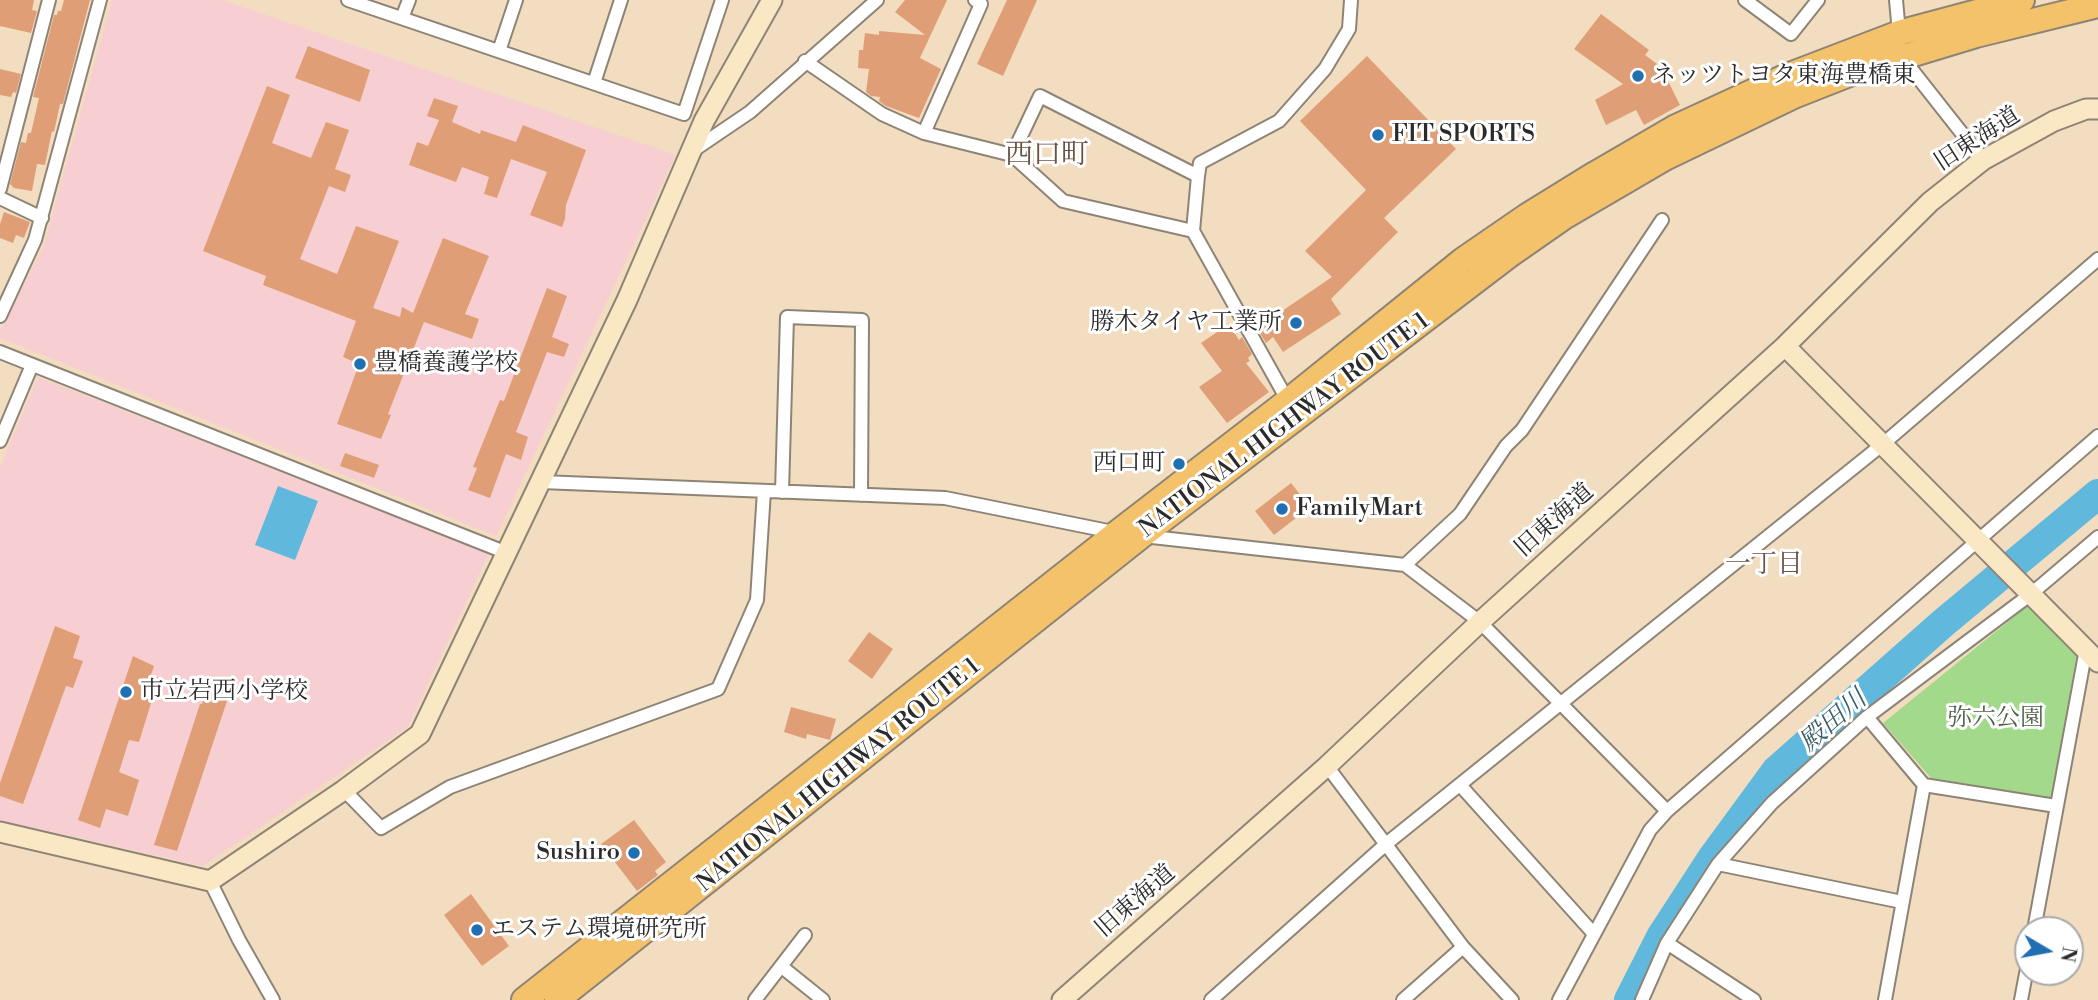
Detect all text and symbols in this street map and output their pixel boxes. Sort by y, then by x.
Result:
place label: ネッツトヨタ東海豊橋東 [1652,62,1916,90]
marker: ネッツトヨタ東海豊橋東 [1630,68,1646,84]
street label: 旧東海道 [1930,102,2026,178]
place label: FIT SPORTS [1392,121,1535,149]
marker: FIT SPORTS [1370,127,1386,143]
district label: 西口町 [1005,139,1089,173]
street label: NATIONAL HIGHWAY ROUTE 1 [1134,307,1436,545]
place label: 勝木タイヤ工業所 [1090,309,1282,337]
marker: 勝木タイヤ工業所 [1288,315,1304,331]
place label: 豊橋養護学校 [374,350,518,378]
marker: 豊橋養護学校 [352,356,368,372]
place label: 西口町 [1093,450,1165,478]
marker: 西口町 [1171,456,1187,472]
street label: 旧東海道 [1510,478,1600,564]
place label: FamilyMart [1296,495,1423,523]
marker: FamilyMart [1274,501,1290,517]
district label: 一丁目 [1725,550,1803,582]
street label: NATIONAL HIGHWAY ROUTE 1 [692,653,986,899]
place label: 市立岩西小学校 [140,678,308,706]
marker: 市立岩西小学校 [118,684,134,700]
water label: 殿田川 [1794,685,1874,759]
park label: 弥六公園 [1948,705,2044,733]
place label: Sushiro [536,839,620,867]
marker: Sushiro [626,845,642,861]
street label: 旧東海道 [1090,860,1182,944]
place label: エステム環境研究所 [491,916,707,944]
north arrow [2014,916,2084,986]
marker: エステム環境研究所 [469,922,485,938]
text: N [2055,945,2081,964]

